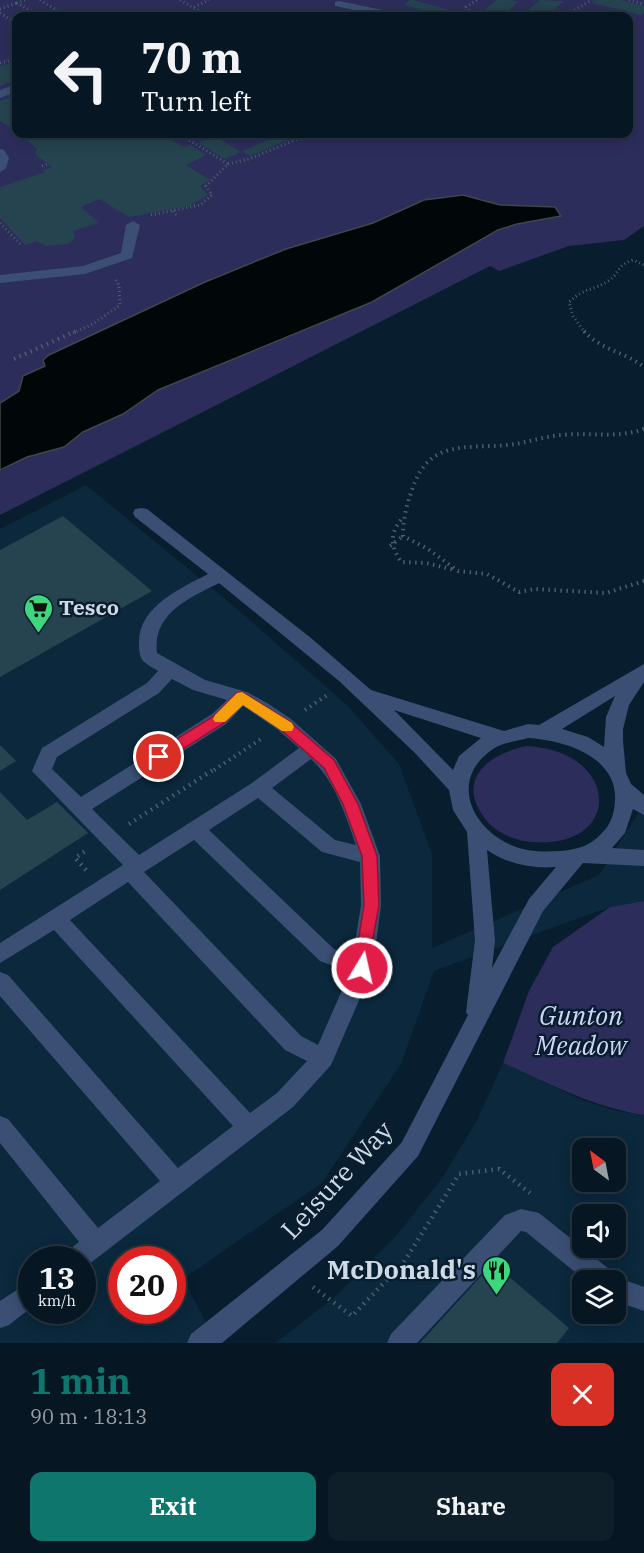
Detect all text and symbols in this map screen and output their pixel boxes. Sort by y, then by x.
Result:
text: 70 m [141,30,242,85]
icon: left [42,36,120,114]
text: Turn left [141,83,252,118]
supermarket icon: Tesco [22,592,54,634]
place label: Tesco [59,593,119,621]
pin [133,731,184,782]
icon: arrive [142,740,175,773]
position arrow [330,936,394,1000]
park label: Gunton Meadow [534,998,629,1062]
street label: Leisure Way [273,1113,400,1246]
north arrow [572,1138,626,1192]
map controls [572,1138,626,1324]
button: sound [572,1204,626,1258]
speed limit sign: 20 [108,1246,186,1324]
place label: McDonald's [327,1252,476,1286]
restaurant icon: McDonald's [481,1254,513,1296]
text: 13 [39,1258,75,1297]
button: layers [572,1270,626,1324]
text: km/h [38,1291,76,1310]
text: 1 min [30,1357,131,1404]
button: close [551,1363,614,1426]
text: 90 m · 18:13 [30,1403,147,1430]
button: Exit [30,1472,316,1541]
button: Share [328,1472,614,1541]

